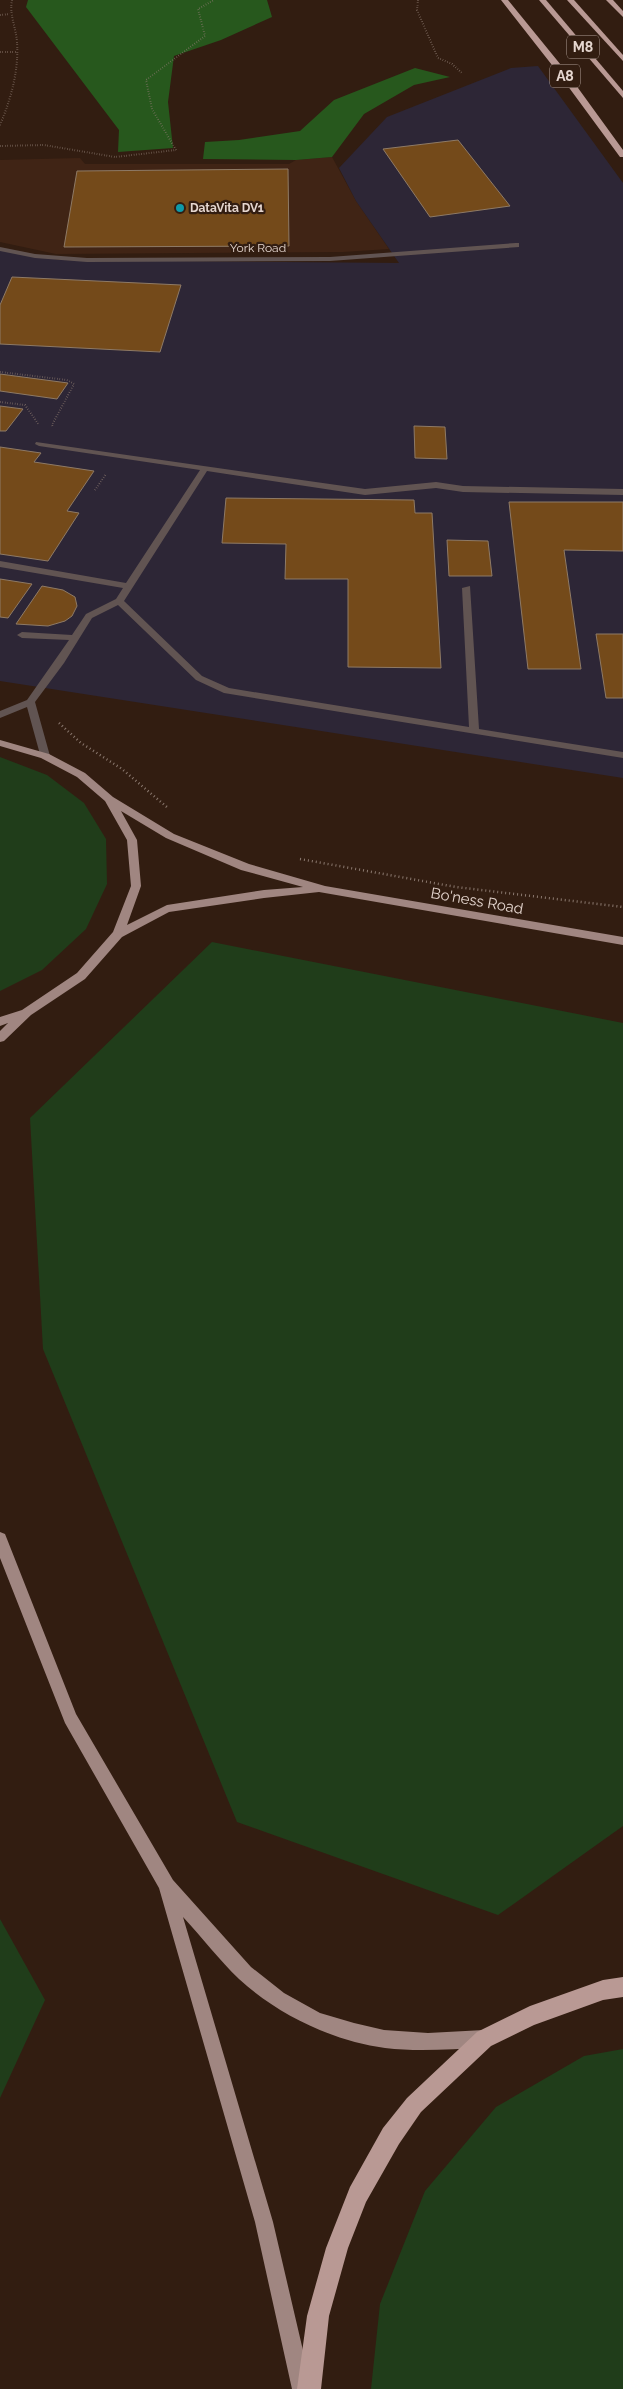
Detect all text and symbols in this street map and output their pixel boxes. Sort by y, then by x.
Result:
road number: M8 [567,36,599,58]
road number: A8 [550,64,580,88]
place label: DataVita DV1 [190,201,264,215]
marker: DataVita DV1 [174,202,186,214]
street label: York Road [230,241,286,255]
street label: Bo'ness Road [429,884,525,918]

